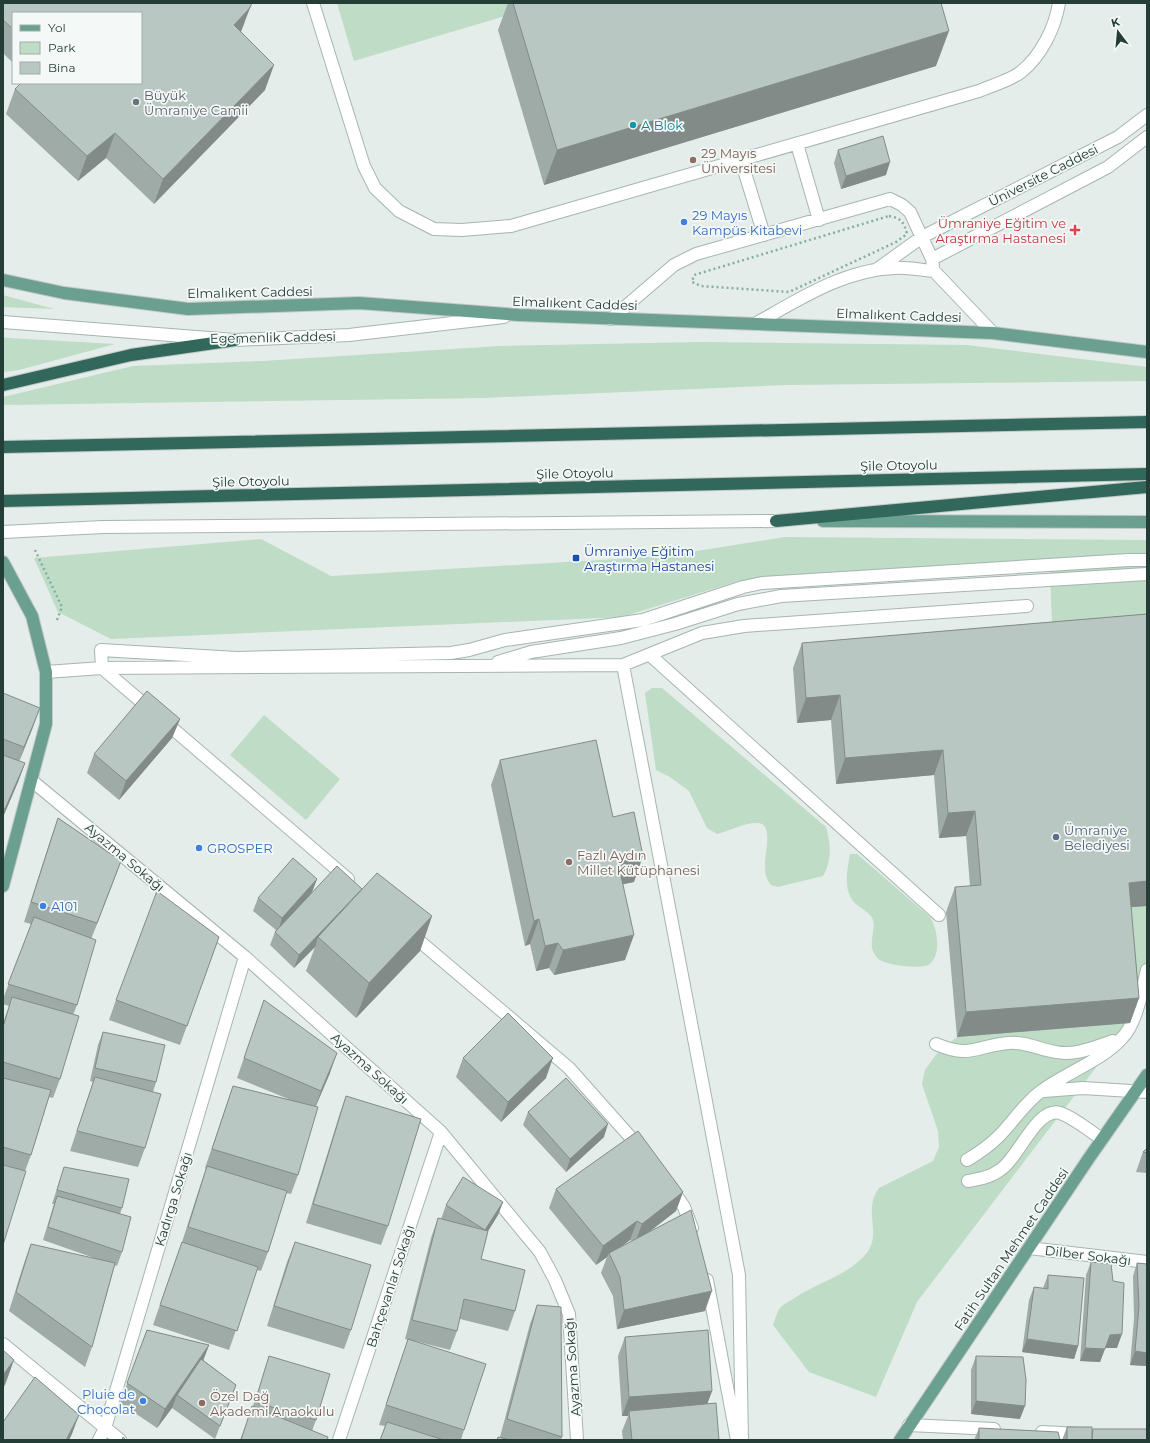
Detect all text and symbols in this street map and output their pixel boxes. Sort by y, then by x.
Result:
legend [12,12,142,84]
north arrow [1098,12,1138,52]
text: K [1109,14,1122,30]
text: Yol [48,20,66,35]
text: Park [48,40,76,55]
text: Bina [48,60,75,75]
place label: Büyük Ümraniye Camii [144,87,248,118]
marker: Büyük Ümraniye Camii [131,97,141,107]
place label: A Blok [641,117,683,133]
marker: A Blok [628,120,638,130]
street label: Üniversite Caddesi [986,140,1100,210]
place label: 29 Mayıs Üniversitesi [701,145,776,176]
marker: 29 Mayıs Üniversitesi [688,155,698,165]
place label: 29 Mayıs Kampüs Kitabevi [692,207,802,238]
place label: Ümraniye Eğitim ve Araştırma Hastanesi [935,215,1066,246]
marker: 29 Mayıs Kampüs Kitabevi [679,217,689,227]
marker: Ümraniye Eğitim ve Araştırma Hastanesi [1069,224,1081,236]
street label: Elmalıkent Caddesi [187,283,313,301]
street label: Elmalıkent Caddesi [512,293,638,313]
street label: Elmalıkent Caddesi [836,305,962,325]
street label: Egemenlik Caddesi [210,328,336,346]
street label: Şile Otoyolu [860,456,938,474]
street label: Şile Otoyolu [536,464,614,482]
street label: Şile Otoyolu [212,472,290,490]
place label: Ümraniye Eğitim Araştırma Hastanesi [584,543,715,574]
marker: Ümraniye Eğitim Araştırma Hastanesi [571,553,581,563]
street label: Ayazma Sokağı [82,819,168,895]
place label: Ümraniye Belediyesi [1064,822,1130,853]
marker: Ümraniye Belediyesi [1051,832,1061,842]
place label: GROSPER [207,840,273,856]
marker: GROSPER [194,843,204,853]
place label: Fazlı Aydın Millet Kütüphanesi [577,847,700,878]
marker: Fazlı Aydın Millet Kütüphanesi [564,857,574,867]
place label: A101 [51,898,78,914]
marker: A101 [38,901,48,911]
street label: Ayazma Sokağı [328,1029,412,1107]
street label: Kadırga Sokağı [151,1150,195,1248]
street label: Fatih Sultan Mehmet Caddesi [950,1164,1072,1334]
street label: Bahçevanlar Sokağı [363,1223,417,1349]
street label: Dilber Sokağı [1044,1242,1132,1268]
street label: Ayazma Sokağı [561,1317,583,1417]
place label: Pluie de Chocolat [77,1386,135,1417]
place label: Özel Dağ Akademi Anaokulu [210,1388,335,1419]
marker: Pluie de Chocolat [138,1396,148,1406]
marker: Özel Dağ Akademi Anaokulu [197,1398,207,1408]

